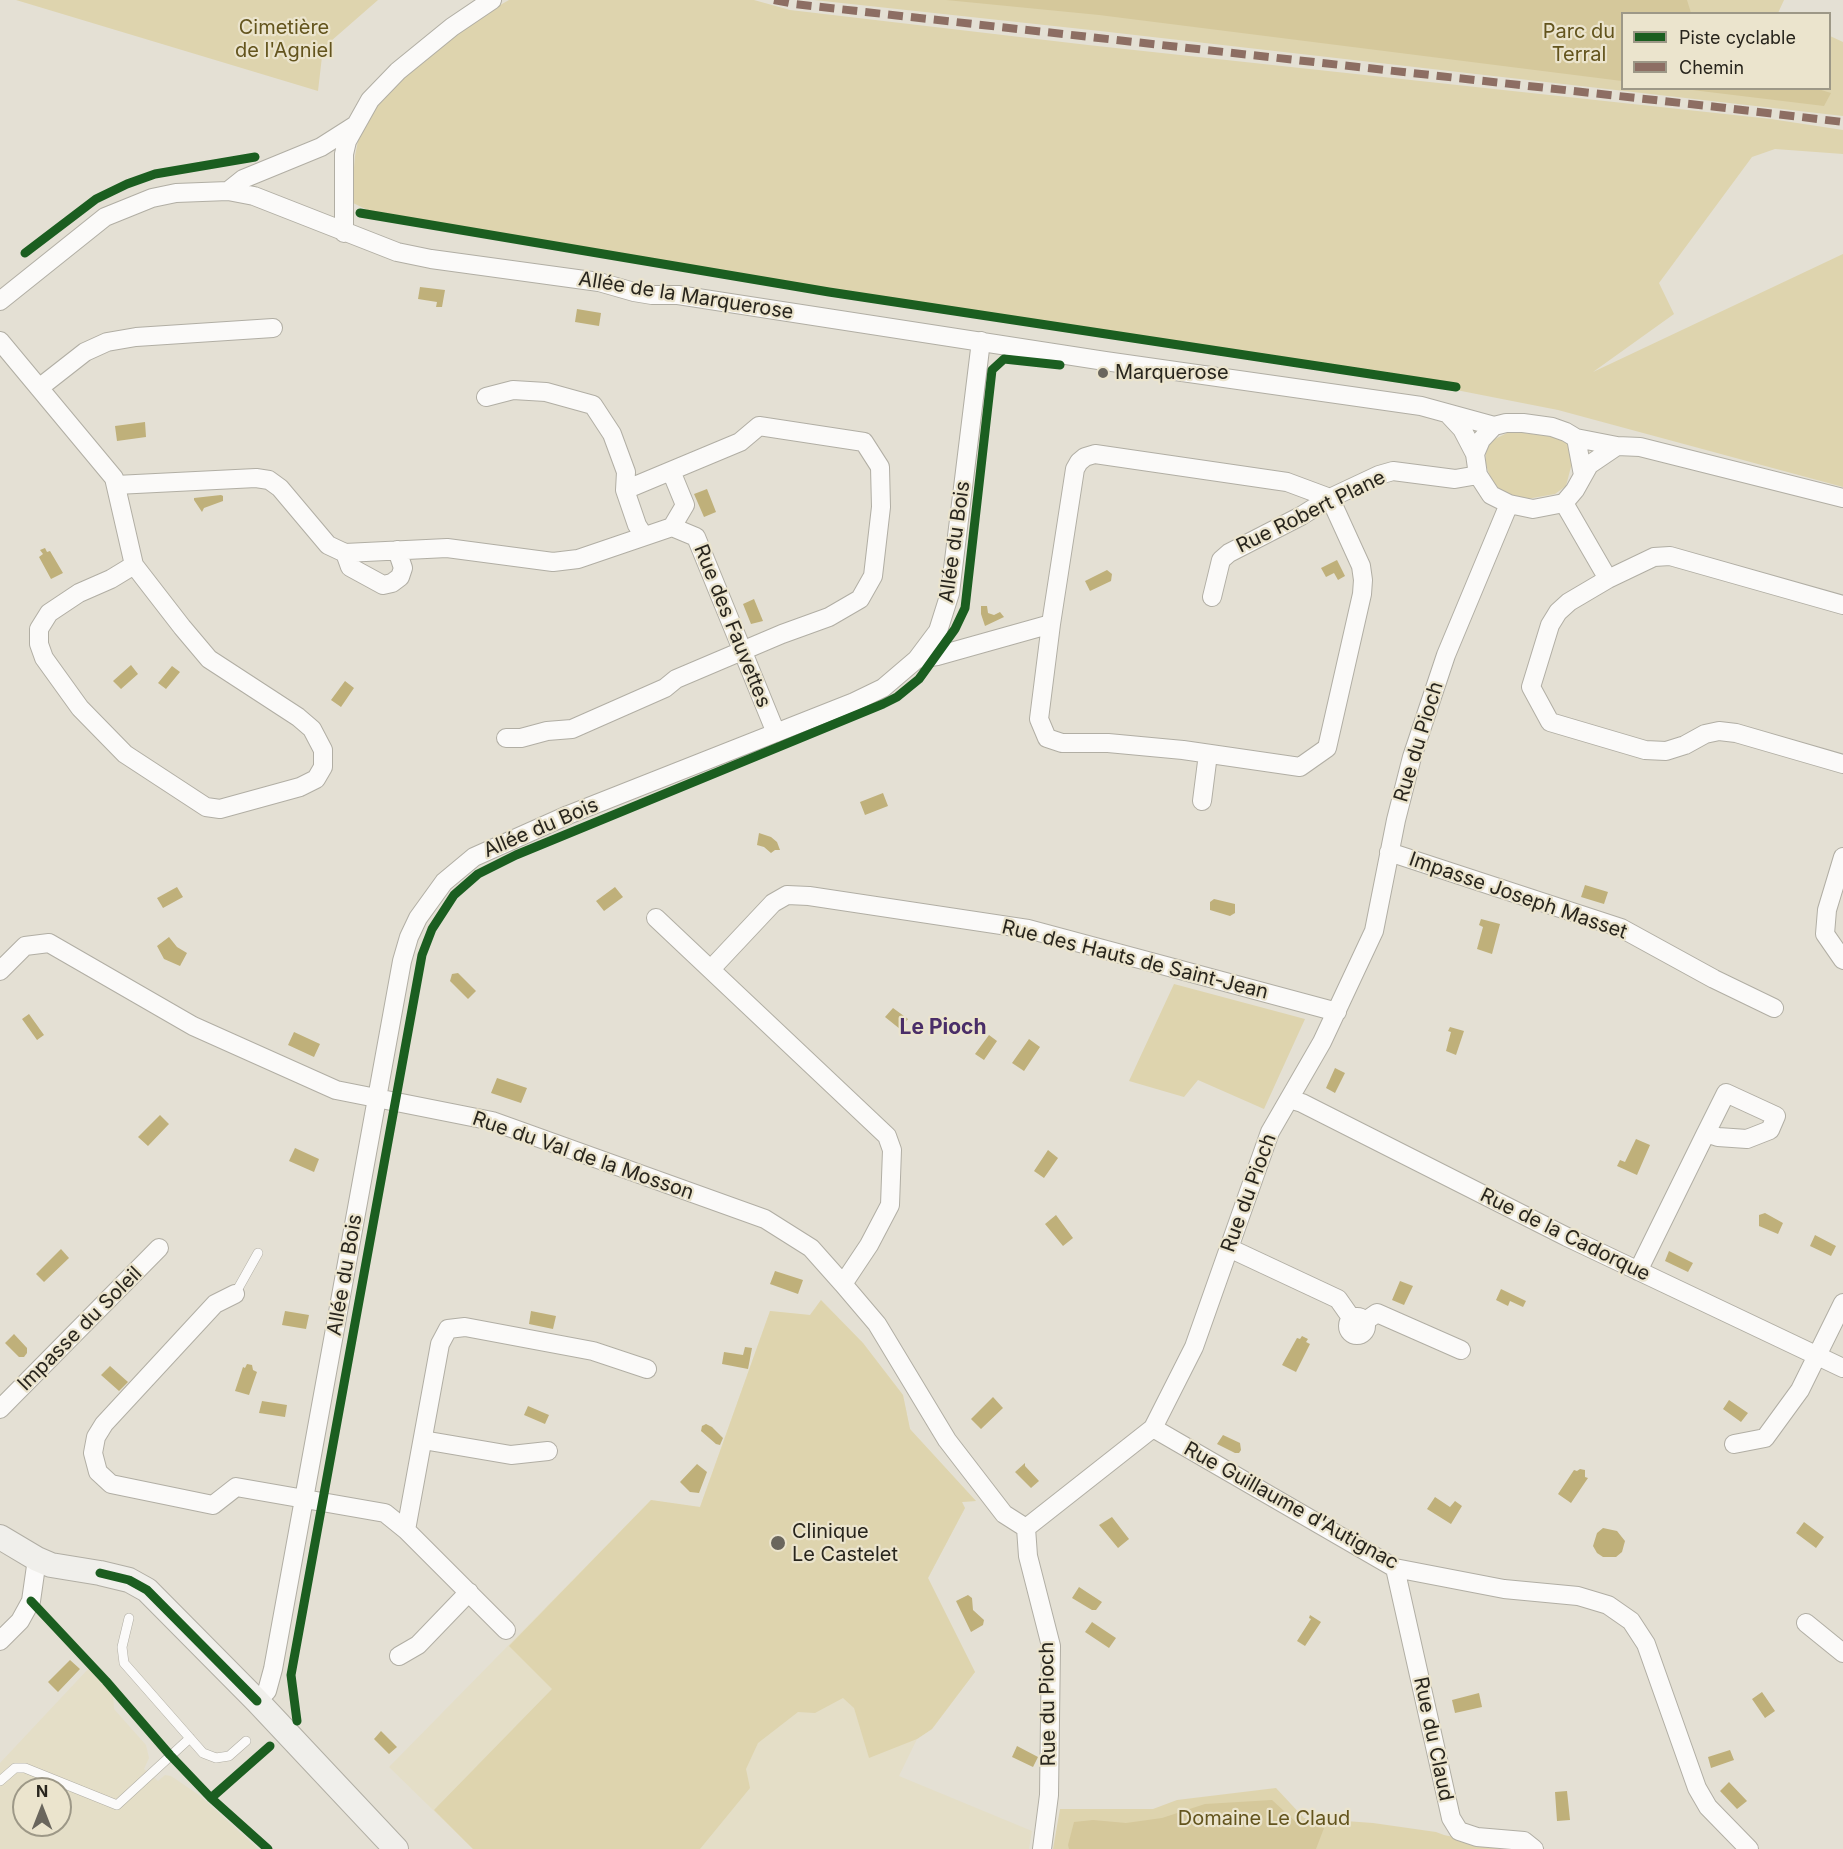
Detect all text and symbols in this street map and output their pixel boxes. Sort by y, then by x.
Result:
legend [1621,12,1831,90]
park label: Cimetière de l'Agniel [235,16,333,63]
park label: Parc du Terral [1543,20,1615,67]
text: Piste cyclable [1679,27,1796,48]
text: Chemin [1679,57,1744,78]
street label: Allée de la Marquerose [577,267,795,325]
place label: Marquerose [1115,361,1229,385]
marker: Marquerose [1096,366,1110,380]
street label: Rue Robert Plane [1233,466,1389,558]
street label: Allée du Bois [935,480,975,604]
street label: Rue des Fauvettes [688,541,776,711]
street label: Rue du Pioch [1389,679,1449,805]
street label: Allée du Bois [480,793,602,863]
street label: Impasse Joseph Masset [1406,847,1630,945]
street label: Rue des Hauts de Saint-Jean [999,915,1271,1005]
district label: Le Pioch [900,1015,986,1041]
street label: Rue du Val de la Mosson [469,1107,697,1205]
street label: Rue du Pioch [1216,1130,1282,1256]
street label: Rue de la Cadorque [1476,1183,1654,1287]
street label: Allée du Bois [323,1213,367,1337]
street label: Impasse du Soleil [13,1262,147,1396]
street label: Rue Guillaume d'Autignac [1180,1437,1402,1575]
place label: Clinique Le Castelet [792,1520,898,1567]
marker: Clinique Le Castelet [769,1534,787,1552]
street label: Rue du Pioch [1035,1642,1061,1766]
street label: Rue du Claud [1408,1675,1458,1803]
north arrow [12,1777,72,1837]
text: N [36,1781,48,1801]
park label: Domaine Le Claud [1178,1807,1350,1831]

